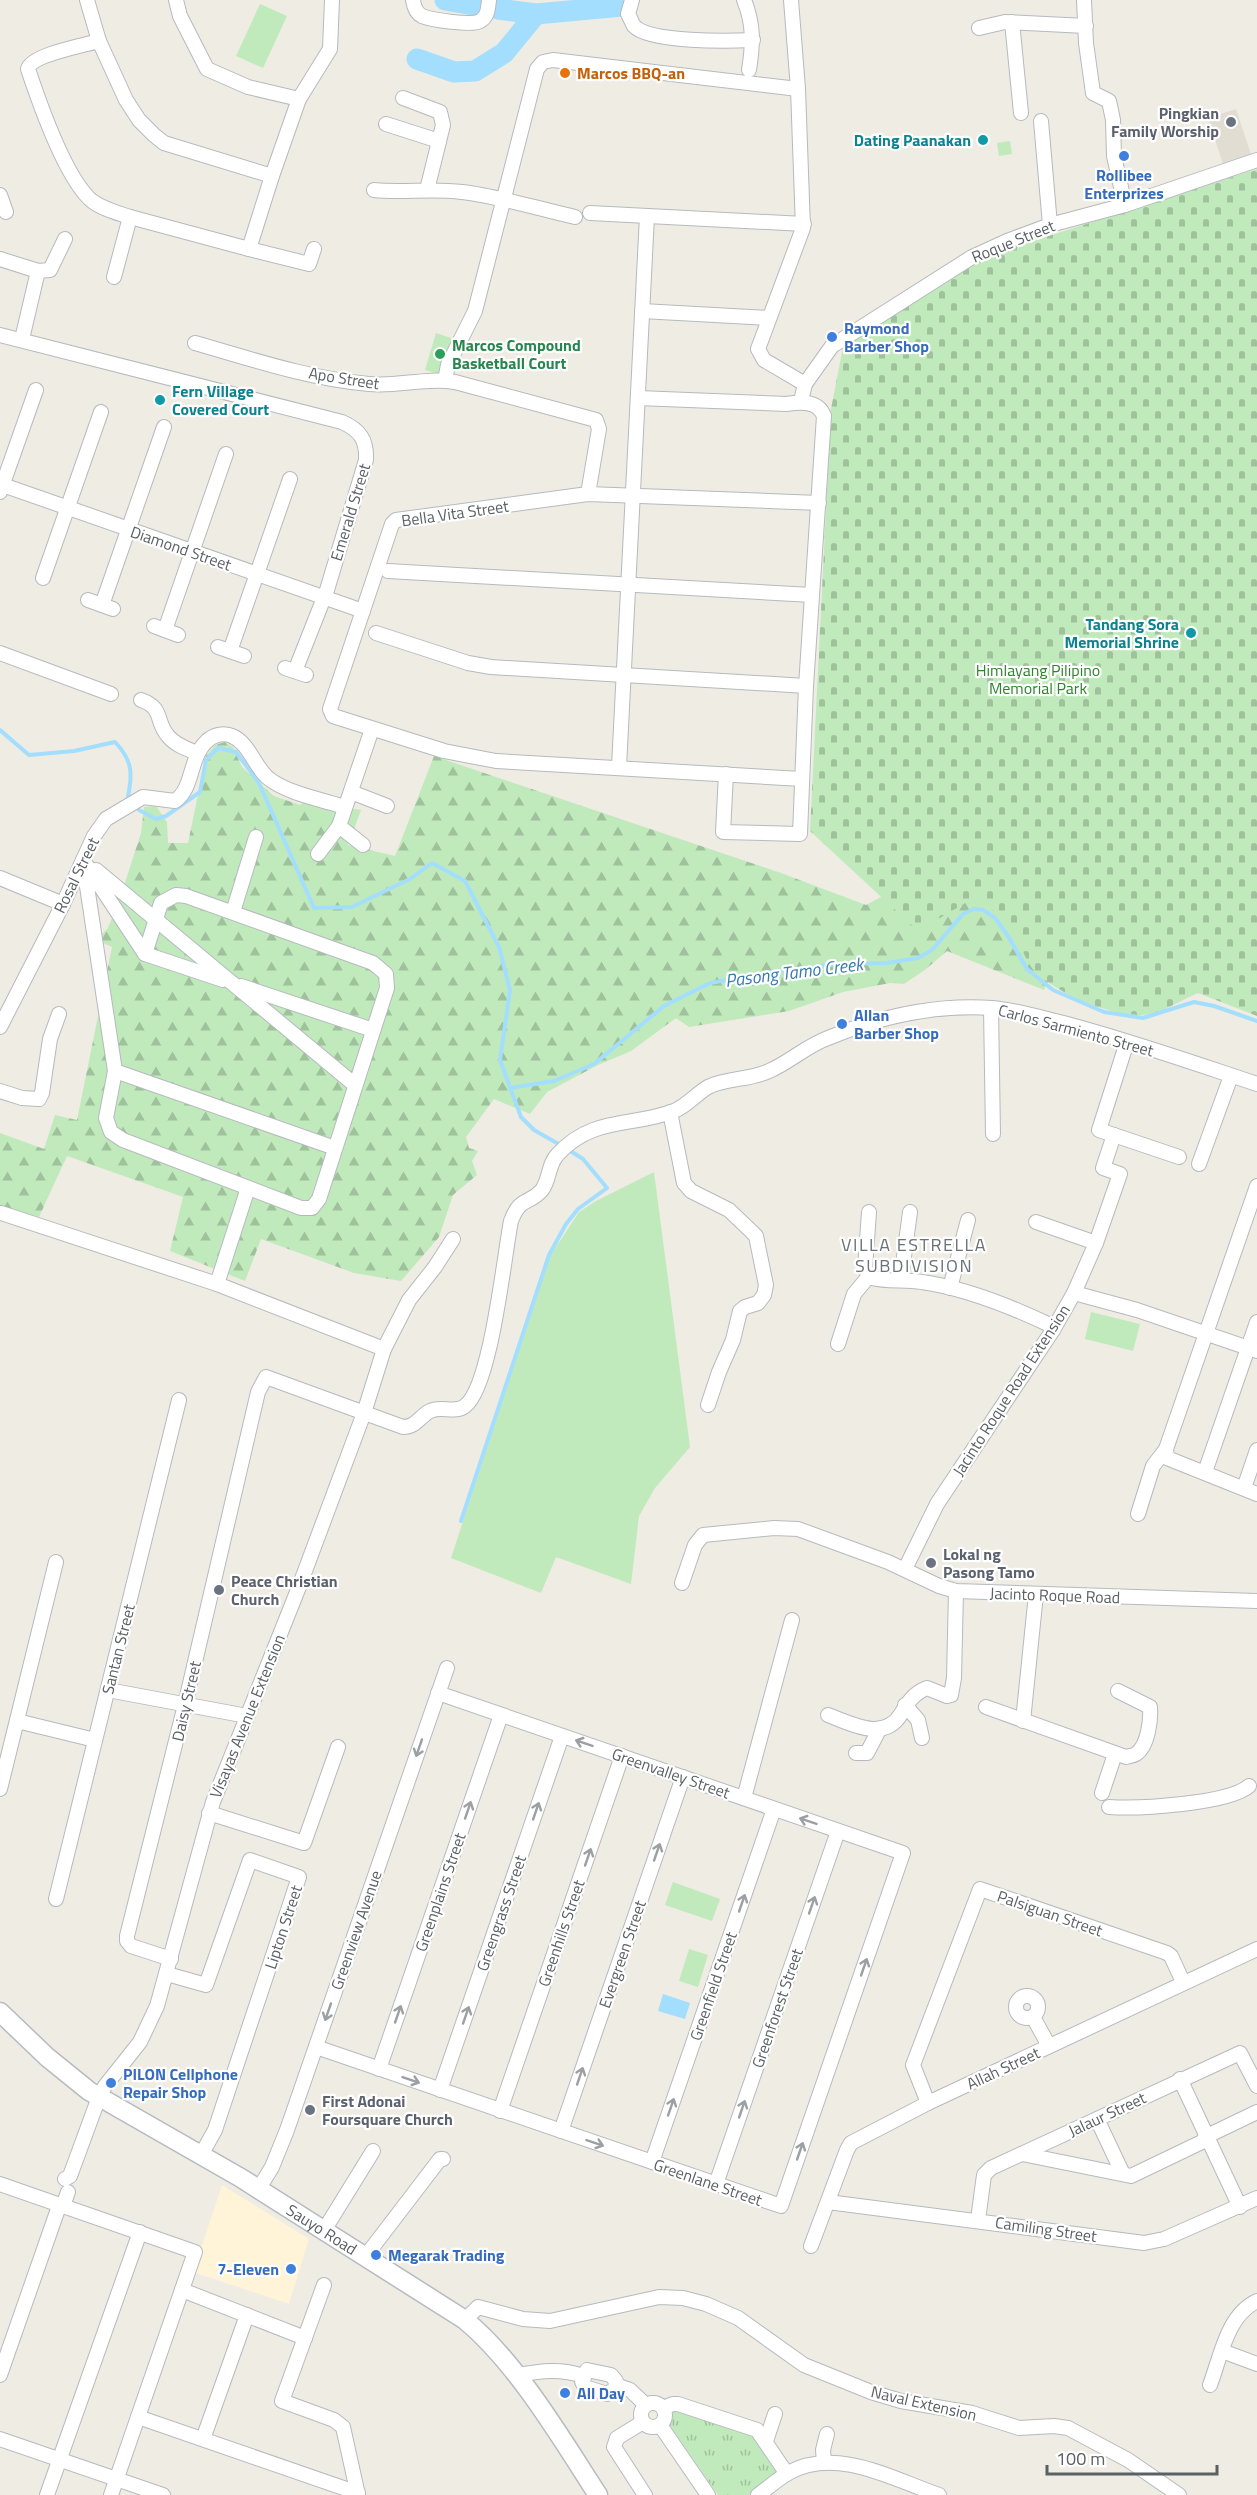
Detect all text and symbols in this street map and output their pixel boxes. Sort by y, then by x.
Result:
place label: Marcos BBQ-an [577,61,685,85]
marker: Marcos BBQ-an [558,66,572,80]
place label: Pingkian Family Worship [1111,101,1219,143]
marker: Pingkian Family Worship [1224,115,1238,129]
place label: Dating Paanakan [854,128,971,152]
marker: Dating Paanakan [976,133,990,147]
marker: Rollibee Enterprizes [1117,149,1131,163]
place label: Rollibee Enterprizes [1084,163,1164,205]
street label: Roque Street [968,213,1059,269]
place label: Raymond Barber Shop [844,316,929,358]
marker: Raymond Barber Shop [825,330,839,344]
place label: Marcos Compound Basketball Court [452,333,581,375]
marker: Marcos Compound Basketball Court [433,347,447,361]
street label: Apo Street [307,361,381,395]
place label: Fern Village Covered Court [172,379,269,421]
marker: Fern Village Covered Court [153,393,167,407]
street label: Emerald Street [324,460,376,564]
street label: Bella Vita Street [400,494,511,532]
street label: Diamond Street [127,519,235,577]
place label: Tandang Sora Memorial Shrine [1065,612,1179,654]
marker: Tandang Sora Memorial Shrine [1184,626,1198,640]
park label: Himlayang Pilipino Memorial Park [976,658,1100,700]
street label: Rosal Street [47,833,105,917]
water label: Pasong Tamo Creek [723,950,866,994]
street label: Carlos Sarmiento Street [996,998,1157,1062]
place label: Allan Barber Shop [854,1003,939,1045]
marker: Allan Barber Shop [835,1017,849,1031]
district label: VILLA ESTRELLA SUBDIVISION [841,1231,987,1279]
street label: Jacinto Roque Road Extension [946,1299,1076,1481]
place label: Lokal ng Pasong Tamo [943,1542,1035,1584]
marker: Lokal ng Pasong Tamo [924,1556,938,1570]
place label: Peace Christian Church [231,1569,338,1611]
street label: Jacinto Roque Road [989,1581,1121,1609]
marker: Peace Christian Church [212,1583,226,1597]
street label: Santan Street [95,1601,141,1697]
street label: Visayas Avenue Extension [203,1631,291,1801]
street label: Daisy Street [165,1658,207,1743]
one-way arrow [575,1737,594,1748]
one-way arrow [413,1738,424,1757]
street label: Greenvalley Street [609,1742,734,1805]
one-way arrow [464,1801,475,1819]
one-way arrow [532,1802,543,1820]
one-way arrow [799,1814,818,1825]
street label: Greenplains Street [408,1829,472,1955]
one-way arrow [653,1843,664,1862]
one-way arrow [583,1848,594,1867]
street label: Greengrass Street [470,1851,532,1974]
street label: Greenview Avenue [324,1867,388,1993]
street label: Greenhills Street [531,1876,591,1990]
street label: Lipton Street [258,1882,308,1972]
street label: Palsiguan Street [994,1884,1106,1942]
one-way arrow [737,1894,748,1913]
street label: Evergreen Street [592,1896,652,2011]
one-way arrow [808,1896,819,1915]
street label: Greenfield Street [683,1928,743,2044]
street label: Greenforest Street [745,1945,809,2071]
one-way arrow [859,1958,870,1977]
one-way arrow [322,2002,333,2021]
one-way arrow [393,2005,404,2024]
one-way arrow [461,2006,472,2025]
street label: Allah Street [962,2040,1044,2095]
place label: PILON Cellphone Repair Shop [123,2062,238,2104]
one-way arrow [575,2067,586,2086]
one-way arrow [401,2075,420,2086]
marker: PILON Cellphone Repair Shop [104,2076,118,2090]
street label: Jalaur Street [1064,2085,1150,2142]
place label: First Adonai Foursquare Church [322,2089,453,2131]
one-way arrow [667,2098,678,2117]
one-way arrow [737,2100,748,2119]
marker: First Adonai Foursquare Church [303,2103,317,2117]
one-way arrow [585,2138,604,2149]
one-way arrow [795,2142,806,2161]
street label: Greenlane Street [651,2152,766,2212]
street label: Sauyo Road [282,2198,362,2261]
street label: Camiling Street [994,2210,1099,2248]
place label: Megarak Trading [388,2243,505,2267]
marker: Megarak Trading [369,2248,383,2262]
place label: 7-Eleven [217,2257,279,2281]
marker: 7-Eleven [284,2262,298,2276]
street label: Naval Extension [869,2379,979,2427]
place label: All Day [577,2381,625,2405]
marker: All Day [558,2386,572,2400]
scale bar [1047,2438,1216,2476]
text: 100 m [1056,2445,1105,2472]

